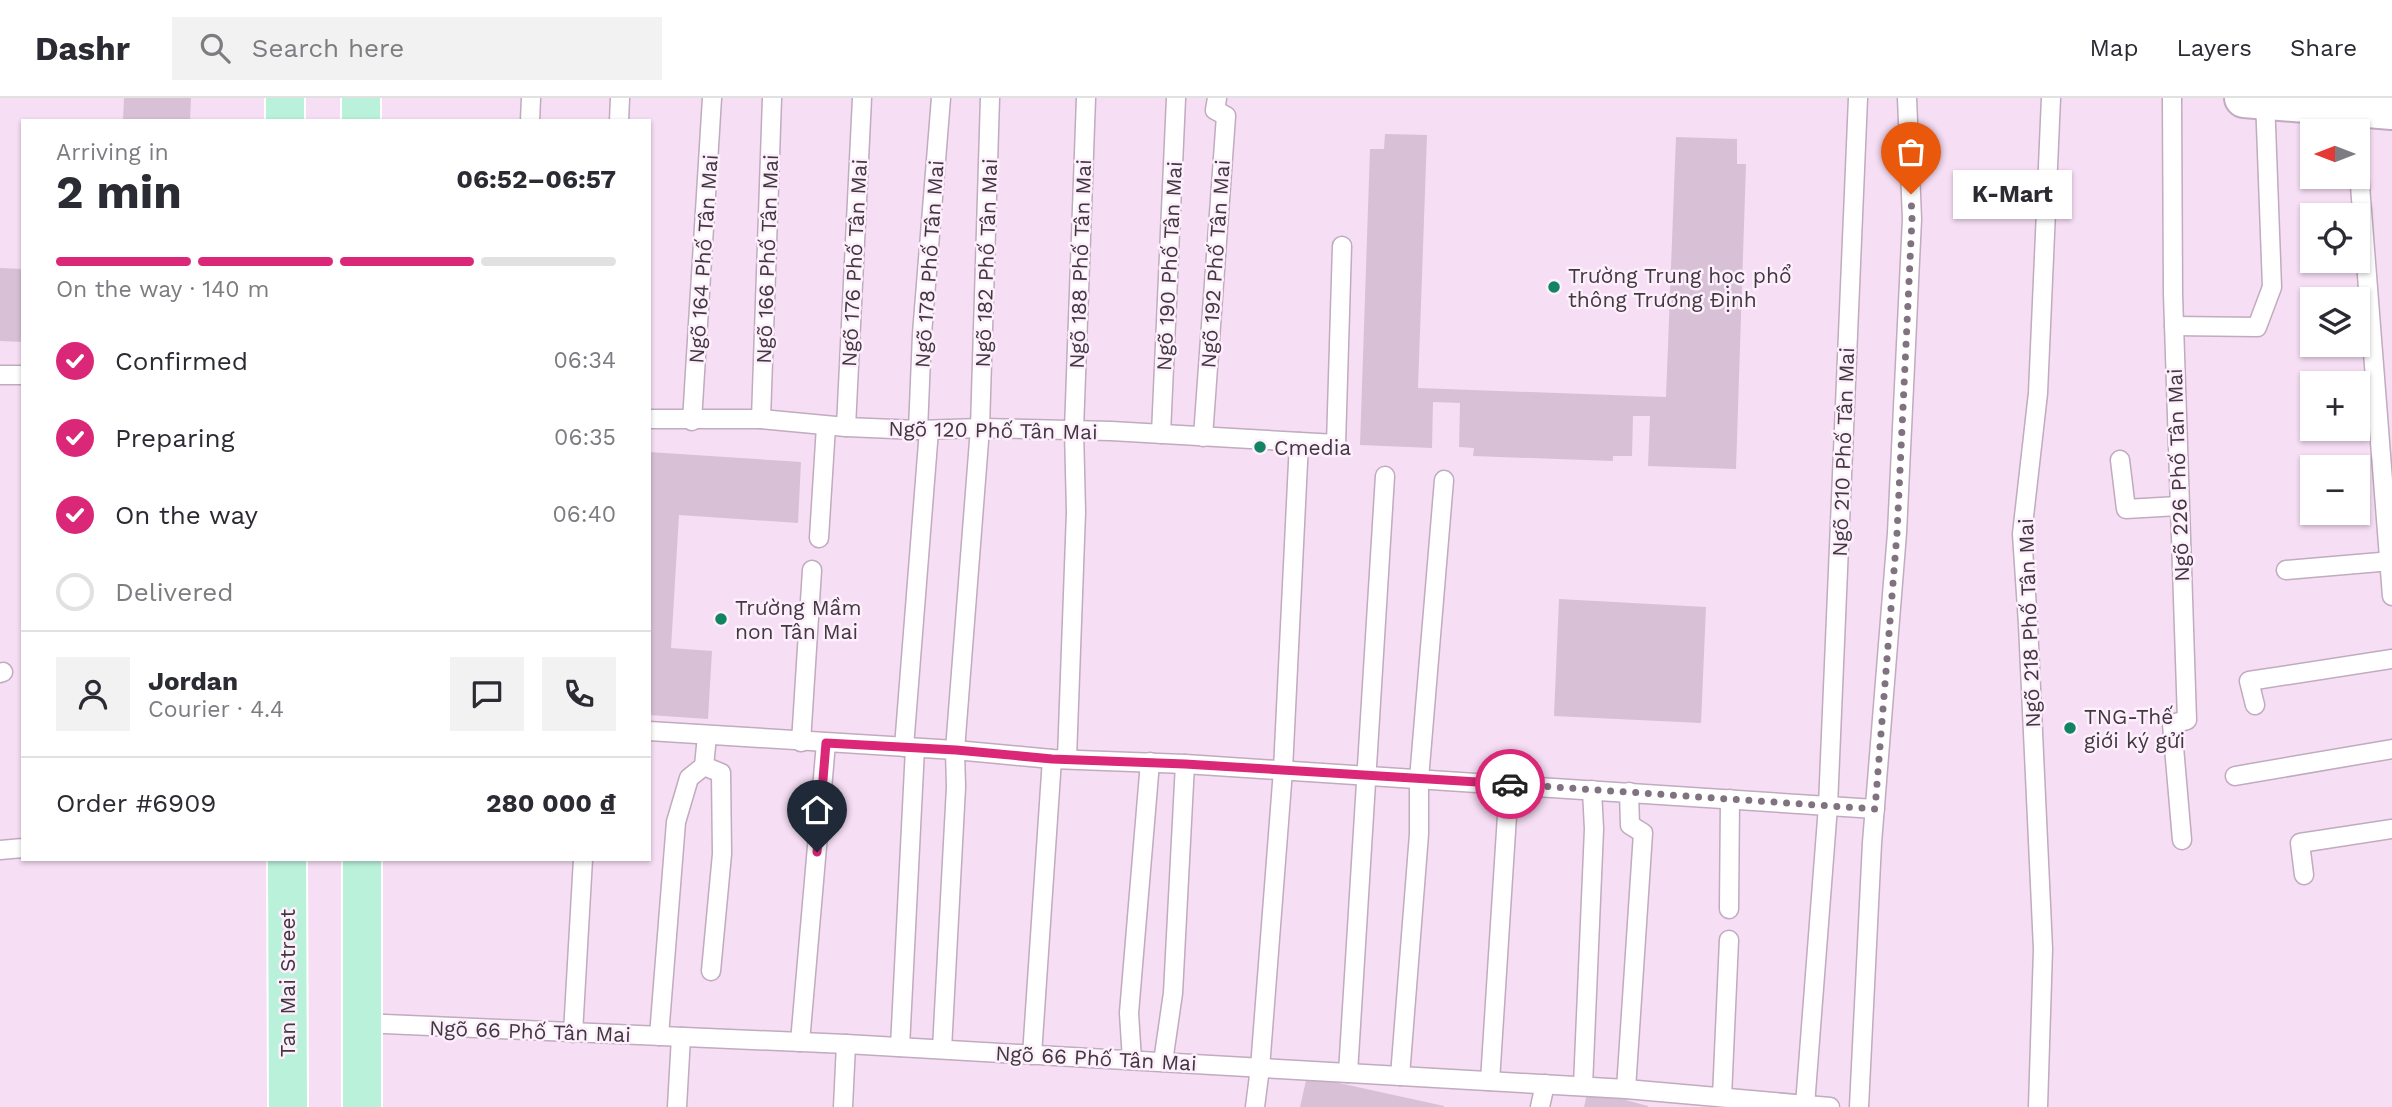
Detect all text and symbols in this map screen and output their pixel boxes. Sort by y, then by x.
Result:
search box [172,17,662,80]
text: Dashr [35,29,130,68]
icon: search [196,29,234,67]
text: Search here [252,33,404,63]
text: Map [2090,34,2138,62]
text: Layers [2176,34,2252,62]
text: Share [2290,34,2357,62]
north arrow [2300,119,2370,189]
map controls [2300,119,2370,525]
pin [1881,122,1941,194]
icon: bag [1892,133,1930,171]
text: Arriving in [56,139,169,166]
street label: Ngõ 164 Phố Tân Mai [683,154,723,364]
street label: Ngõ 166 Phố Tân Mai [751,154,783,364]
street label: Ngõ 176 Phố Tân Mai [836,158,872,368]
street label: Ngõ 182 Phố Tân Mai [970,158,1002,368]
street label: Ngõ 178 Phố Tân Mai [909,159,949,369]
street label: Ngõ 188 Phố Tân Mai [1064,159,1096,369]
street label: Ngõ 192 Phố Tân Mai [1195,159,1235,369]
street label: Ngõ 190 Phố Tân Mai [1151,161,1187,371]
text: 06:52–06:57 [456,164,616,194]
text: 2 min [56,165,182,219]
callout: K-Mart [1953,170,2072,218]
text: K-Mart [1972,181,2053,208]
button: locate [2300,203,2370,273]
place label: Trường Trung học phổ thông Trương Định [1568,263,1792,312]
text: On the way · 140 m [56,276,269,303]
marker: Trường Trung học phổ thông Trương Định [1546,279,1562,295]
button: layers [2300,287,2370,357]
icon: check [56,342,94,380]
text: Confirmed [115,346,248,376]
text: 06:34 [553,347,616,374]
street label: Ngõ 210 Phố Tân Mai [1827,347,1859,557]
street label: Ngõ 226 Phố Tân Mai [2162,368,2194,582]
button: + [2300,371,2370,441]
street label: Ngõ 120 Phố Tân Mai [888,416,1098,444]
icon: check [56,419,94,457]
text: Preparing [115,423,235,453]
text: 06:35 [554,424,616,451]
place label: Cmedia [1274,435,1351,460]
marker: Cmedia [1252,439,1268,455]
button: − [2300,455,2370,525]
icon: check [56,496,94,534]
text: On the way [115,500,258,530]
text: 06:40 [553,501,616,528]
street label: Ngõ 218 Phố Tân Mai [2013,518,2045,728]
text: Delivered [115,577,234,607]
place label: Trường Mầm non Tân Mai [735,595,861,644]
marker: Trường Mầm non Tân Mai [713,611,729,627]
button: person [56,657,130,731]
button: chat [450,657,524,731]
button: phone [542,657,616,731]
text: Jordan [148,666,238,696]
text: Courier · 4.4 [148,696,284,723]
place label: TNG-Thế giới ký gửi [2084,704,2185,753]
marker: TNG-Thế giới ký gửi [2062,720,2078,736]
courier [1475,749,1545,819]
icon: car [1491,765,1529,803]
pin [787,780,847,852]
text: Order #6909 [56,788,216,818]
text: 280 000 ₫ [486,788,616,818]
icon: home [798,791,836,829]
street label: Tan Mai Street [275,909,300,1057]
street label: Ngõ 66 Phố Tân Mai [429,1015,631,1047]
street label: Ngõ 66 Phố Tân Mai [995,1040,1197,1076]

